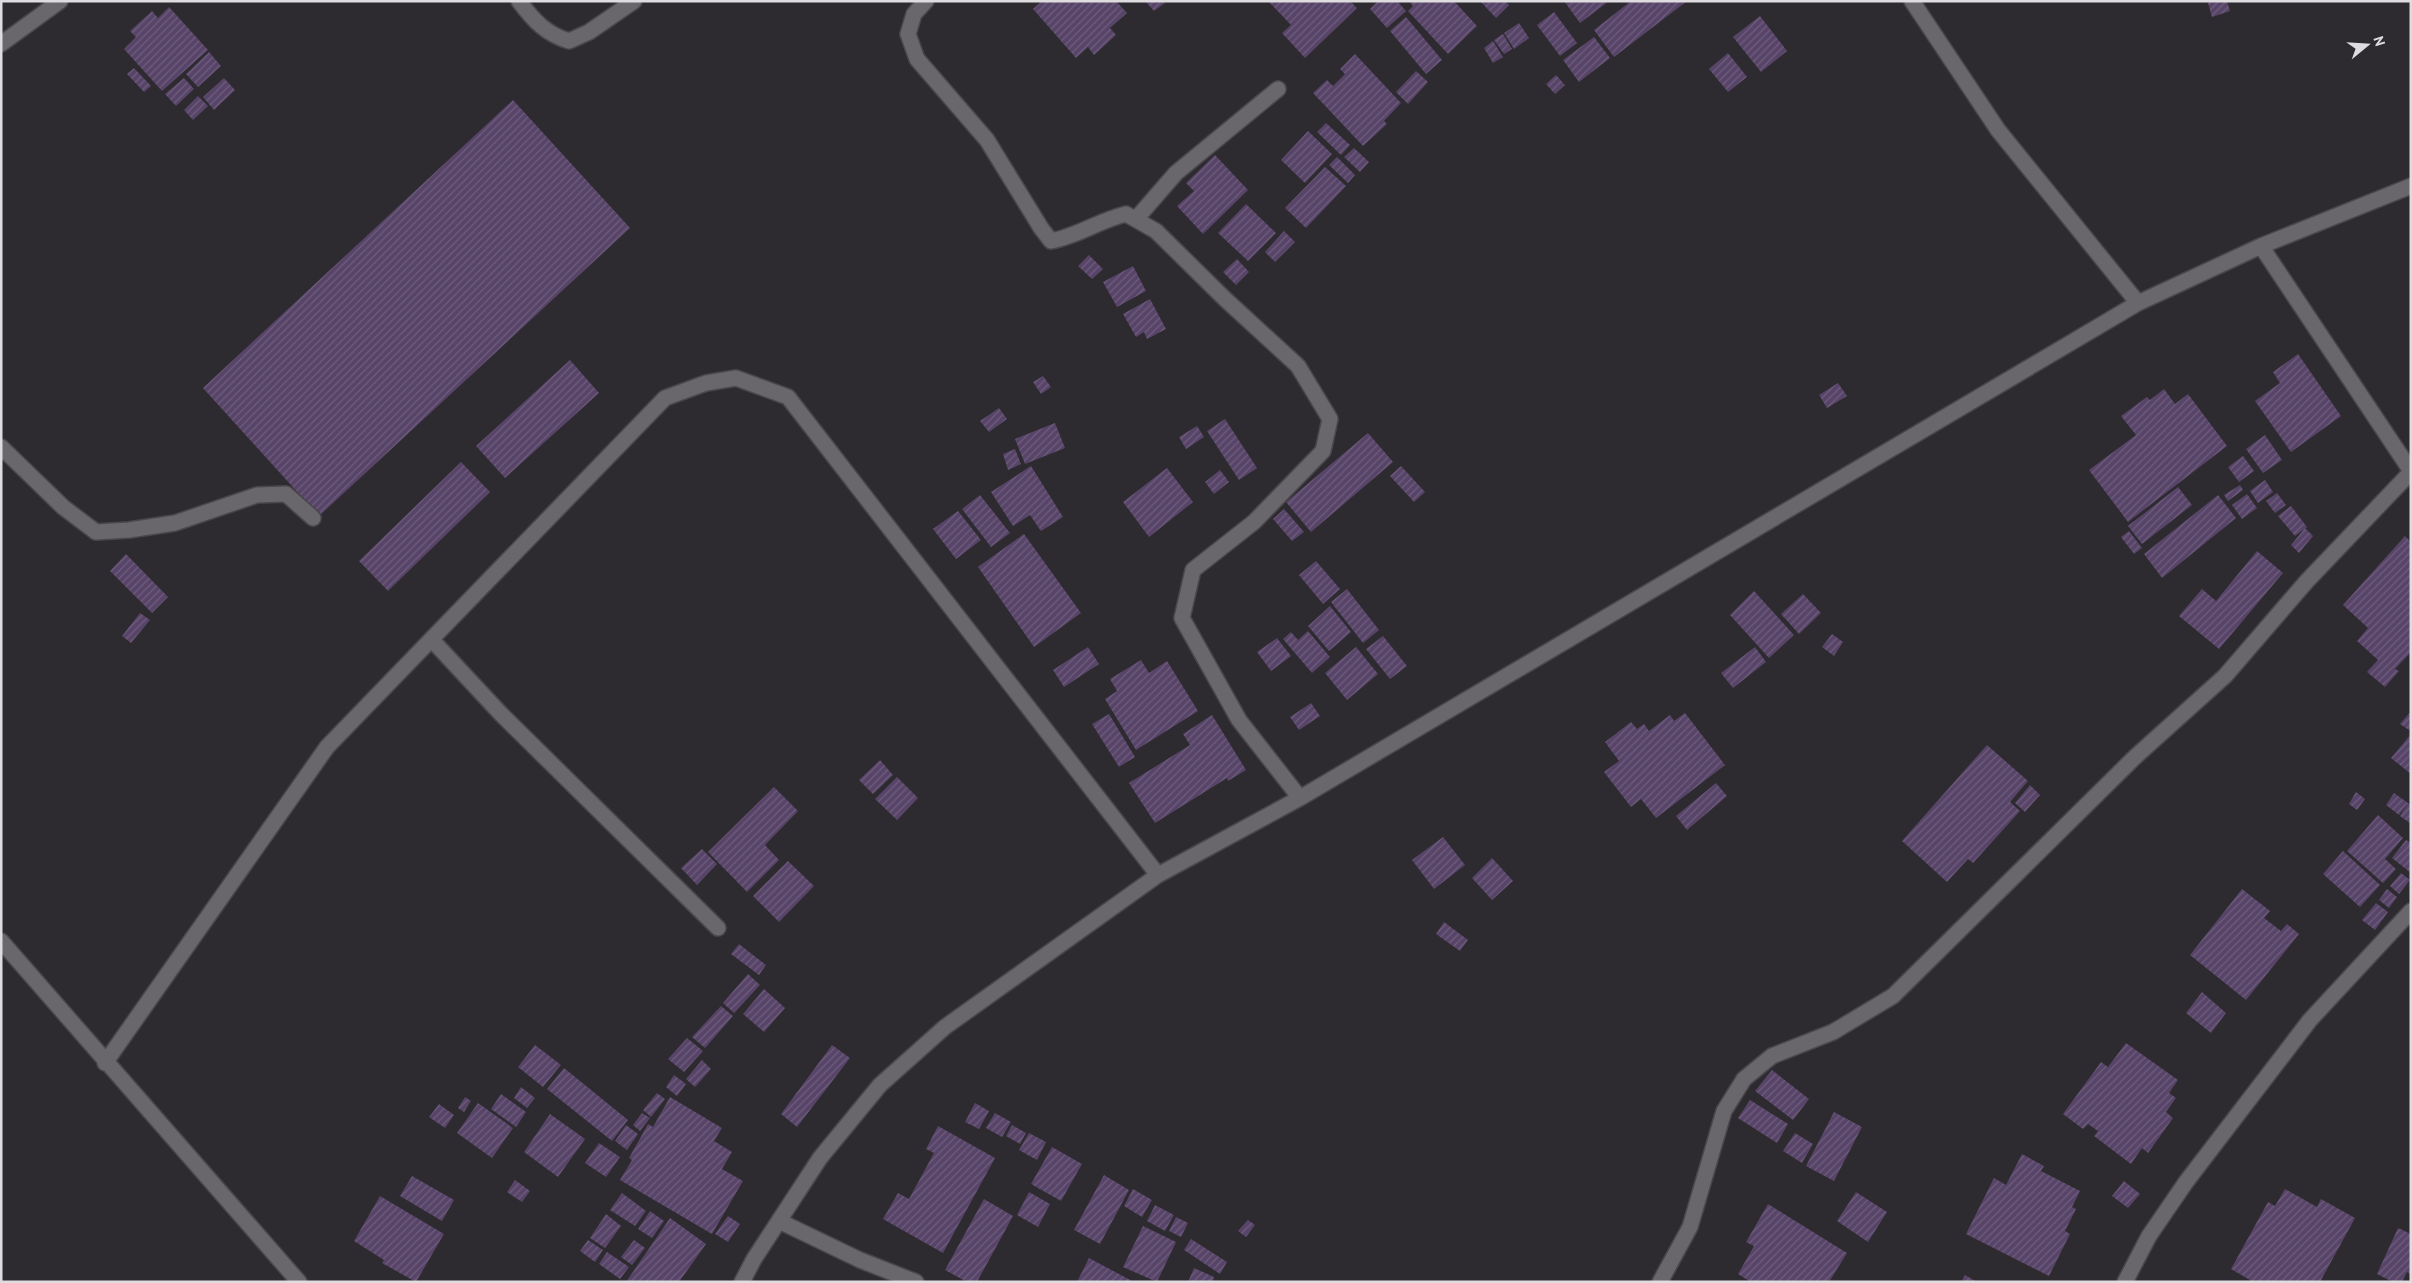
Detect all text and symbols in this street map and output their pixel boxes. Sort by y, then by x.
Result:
north arrow [2342,20,2392,70]
text: N [2369,34,2389,48]

